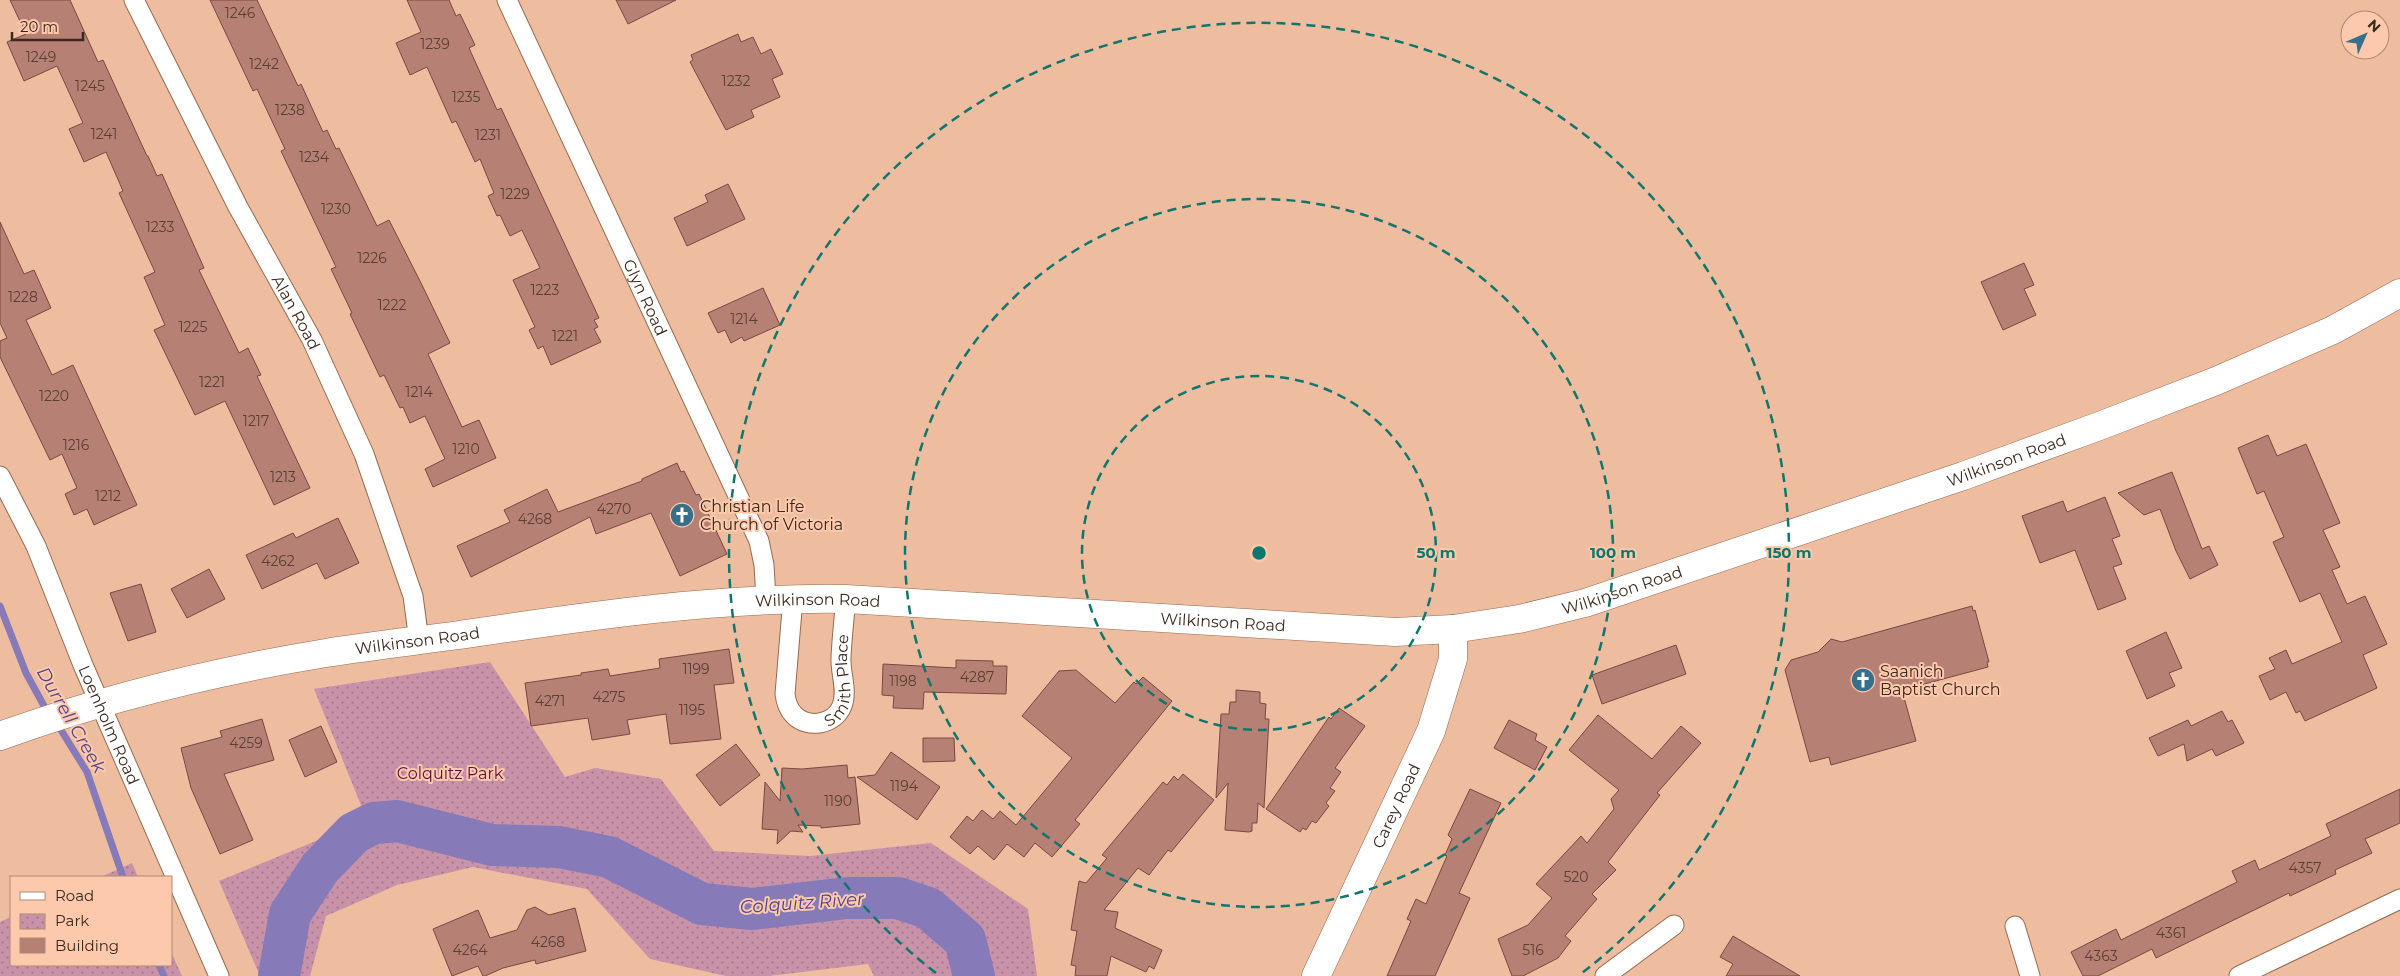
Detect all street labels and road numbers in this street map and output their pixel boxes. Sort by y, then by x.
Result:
street label: Glyn Road [620,256,671,339]
street label: Alan Road [268,272,324,352]
street label: Wilkinson Road [1944,429,2069,490]
street label: Wilkinson Road [1560,562,1685,618]
street label: Wilkinson Road [755,589,881,611]
street label: Wilkinson Road [1160,608,1286,635]
street label: Wilkinson Road [354,623,481,658]
street label: Smith Place [821,633,854,730]
street label: Loenholm Road [75,662,144,787]
street label: Carey Road [1368,760,1424,851]

